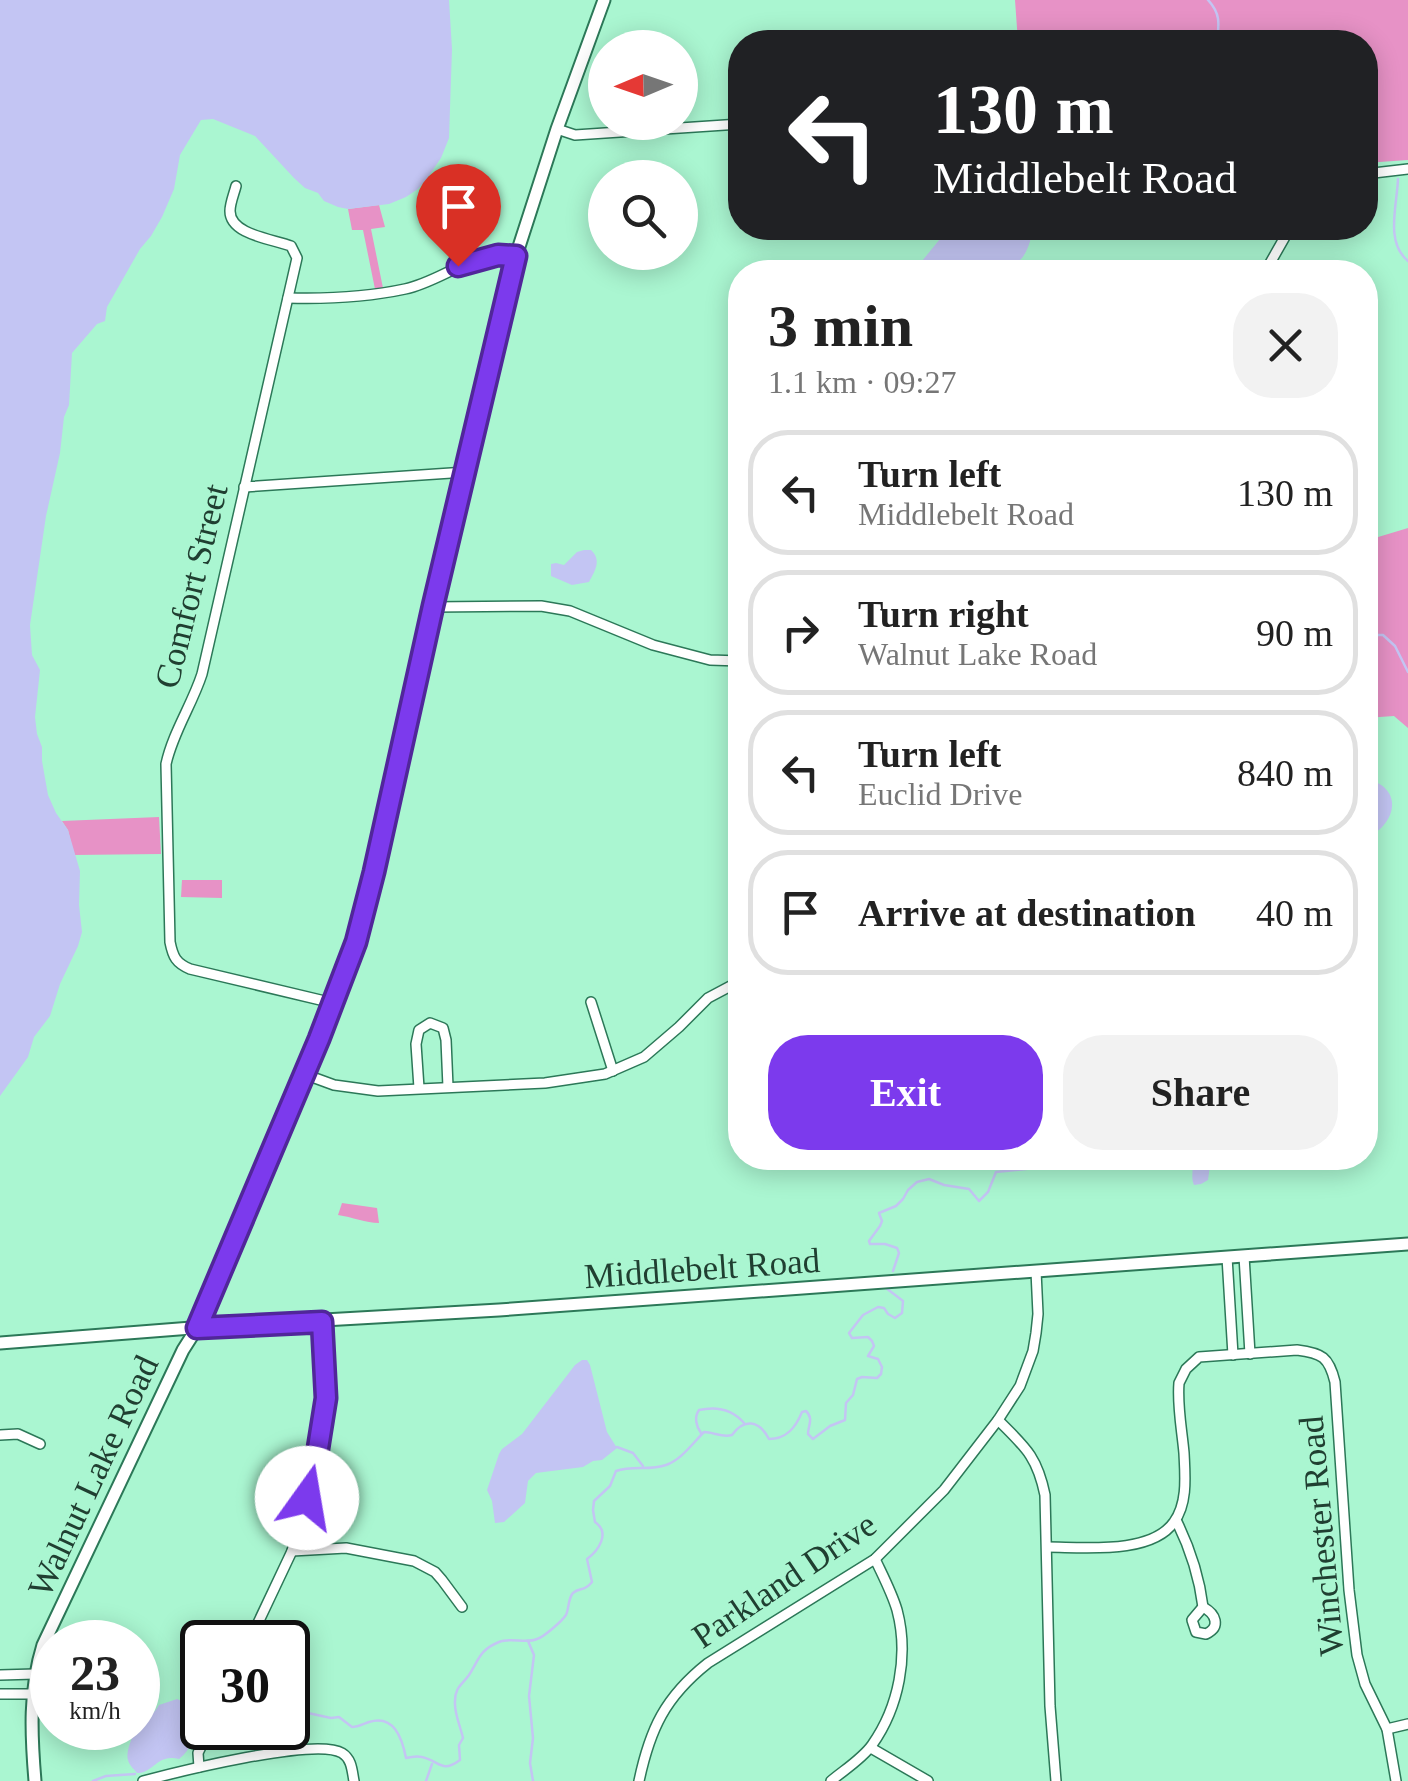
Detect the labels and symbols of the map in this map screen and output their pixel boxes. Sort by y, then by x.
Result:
north arrow [588,30,698,140]
pin [416,164,501,267]
street label: Comfort Street [147,480,236,692]
street label: Middlebelt Road [583,1241,822,1296]
street label: Walnut Lake Road [21,1349,167,1603]
street label: Winchester Road [1292,1414,1351,1657]
position arrow [255,1446,359,1550]
street label: Parkland Drive [685,1505,883,1656]
speed limit sign: 30 [180,1620,310,1750]

